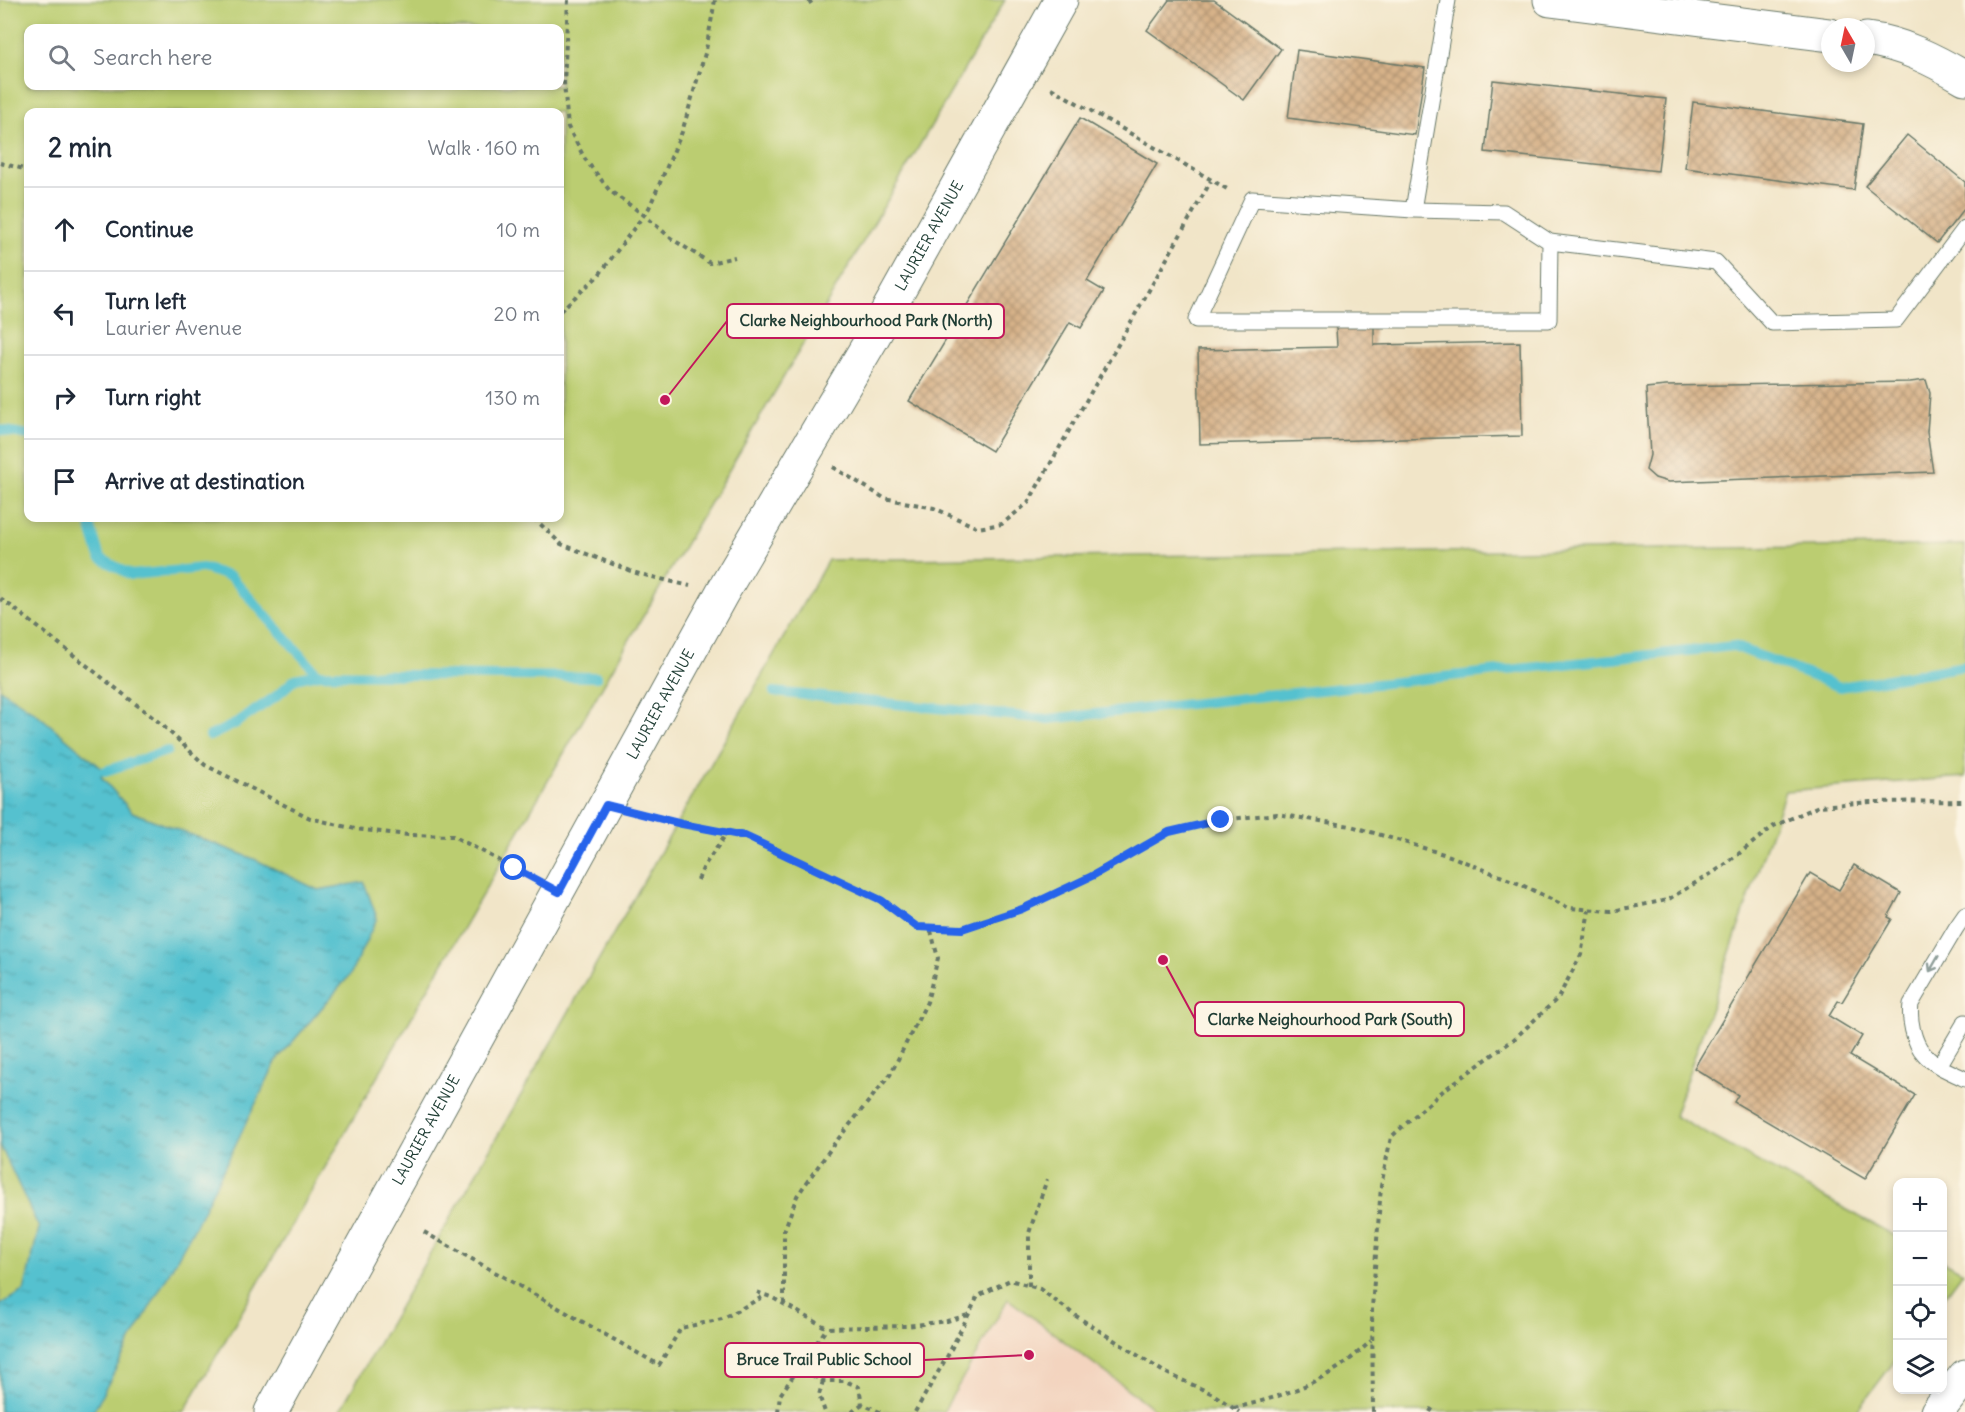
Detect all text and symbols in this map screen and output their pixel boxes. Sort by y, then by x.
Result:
north arrow [1821,18,1875,72]
search box [24,24,564,90]
icon: search [45,41,78,74]
text: Search here [93,43,212,71]
text: 2 min [48,131,112,164]
text: Walk · 160 m [427,135,540,160]
street label: LAURIER AVENUE [891,177,967,294]
icon: ahead [48,213,81,246]
text: Continue [105,215,194,243]
text: 10 m [497,217,540,242]
text: Turn left [105,287,186,315]
icon: left [48,297,81,330]
text: 20 m [494,301,540,326]
callout: Clarke Neighbourhood Park (North) [727,304,1004,338]
text: Clarke Neighbourhood Park (North) [740,310,993,331]
text: Laurier Avenue [105,315,242,340]
icon: right [48,381,81,414]
text: Turn right [105,383,201,411]
text: 130 m [485,385,540,410]
icon: arrive [48,465,81,498]
text: Arrive at destination [105,467,305,495]
street label: LAURIER AVENUE [622,645,698,762]
route end [1207,806,1233,832]
route start [500,854,526,880]
one-way arrow [1928,955,1939,973]
callout: Clarke Neighourhood Park (South) [1195,1002,1464,1036]
text: Clarke Neighourhood Park (South) [1208,1009,1453,1030]
street label: LAURIER AVENUE [388,1071,464,1188]
map controls [1893,1178,1947,1394]
button: + [1893,1178,1947,1232]
button: − [1893,1232,1947,1286]
button: locate [1893,1286,1947,1340]
button: layers [1893,1340,1947,1394]
callout: Bruce Trail Public School [725,1343,924,1377]
text: Bruce Trail Public School [736,1349,912,1369]

